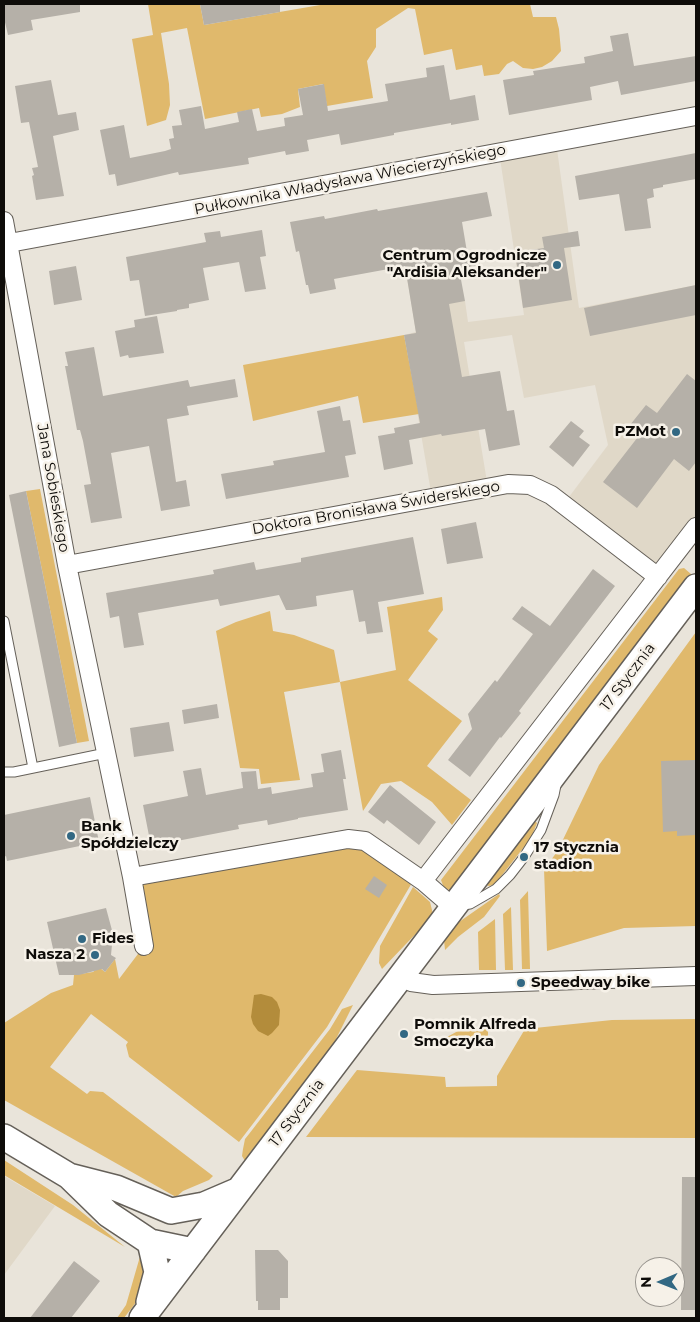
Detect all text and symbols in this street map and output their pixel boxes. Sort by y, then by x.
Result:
street label: Pułkownika Władysława Wiecierzyńskiego [193,141,507,219]
place label: Centrum Ogrodnicze "Ardisia Aleksander" [382,247,547,282]
marker: Centrum Ogrodnicze "Ardisia Aleksander" [551,259,563,271]
street label: Jana Sobieskiego [33,422,73,554]
place label: PZMot [614,423,666,441]
marker: PZMot [670,426,682,438]
street label: Doktora Bronisława Świderskiego [251,477,501,539]
street label: 17 Stycznia [597,640,659,714]
place label: Bank Spółdzielczy [81,818,179,853]
marker: Bank Spółdzielczy [65,830,77,842]
place label: 17 Stycznia stadion [534,839,619,874]
marker: 17 Stycznia stadion [518,851,530,863]
place label: Fides [92,930,134,948]
marker: Fides [76,933,88,945]
place label: Nasza 2 [25,946,85,964]
marker: Nasza 2 [89,949,101,961]
place label: Speedway bike [531,974,650,992]
marker: Speedway bike [515,977,527,989]
place label: Pomnik Alfreda Smoczyka [414,1016,537,1051]
marker: Pomnik Alfreda Smoczyka [398,1028,410,1040]
street label: 17 Stycznia [266,1076,328,1150]
north arrow [635,1257,685,1307]
text: N [637,1276,655,1288]

